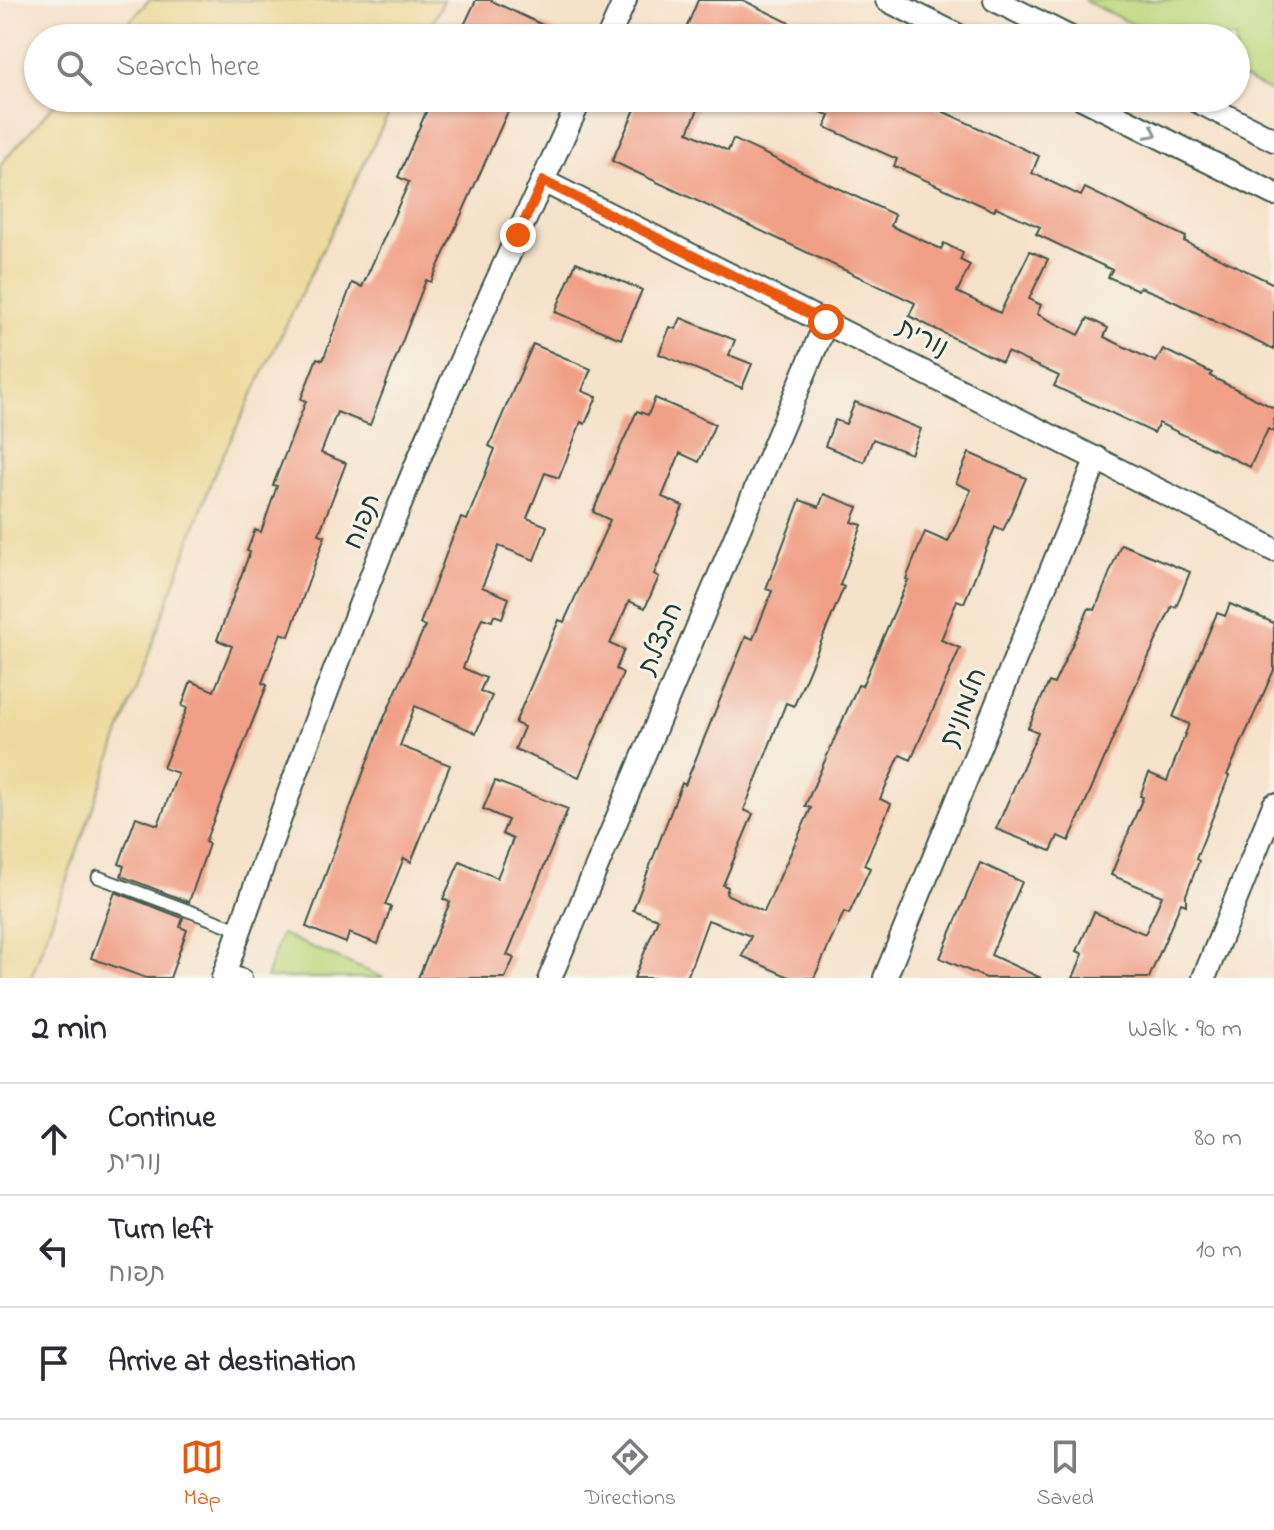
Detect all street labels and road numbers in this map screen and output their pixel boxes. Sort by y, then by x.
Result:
street label: נורית [888,309,954,368]
street label: תפוח [336,488,392,556]
street label: חבצלת [629,597,694,683]
street label: חלמונית [932,663,998,753]

